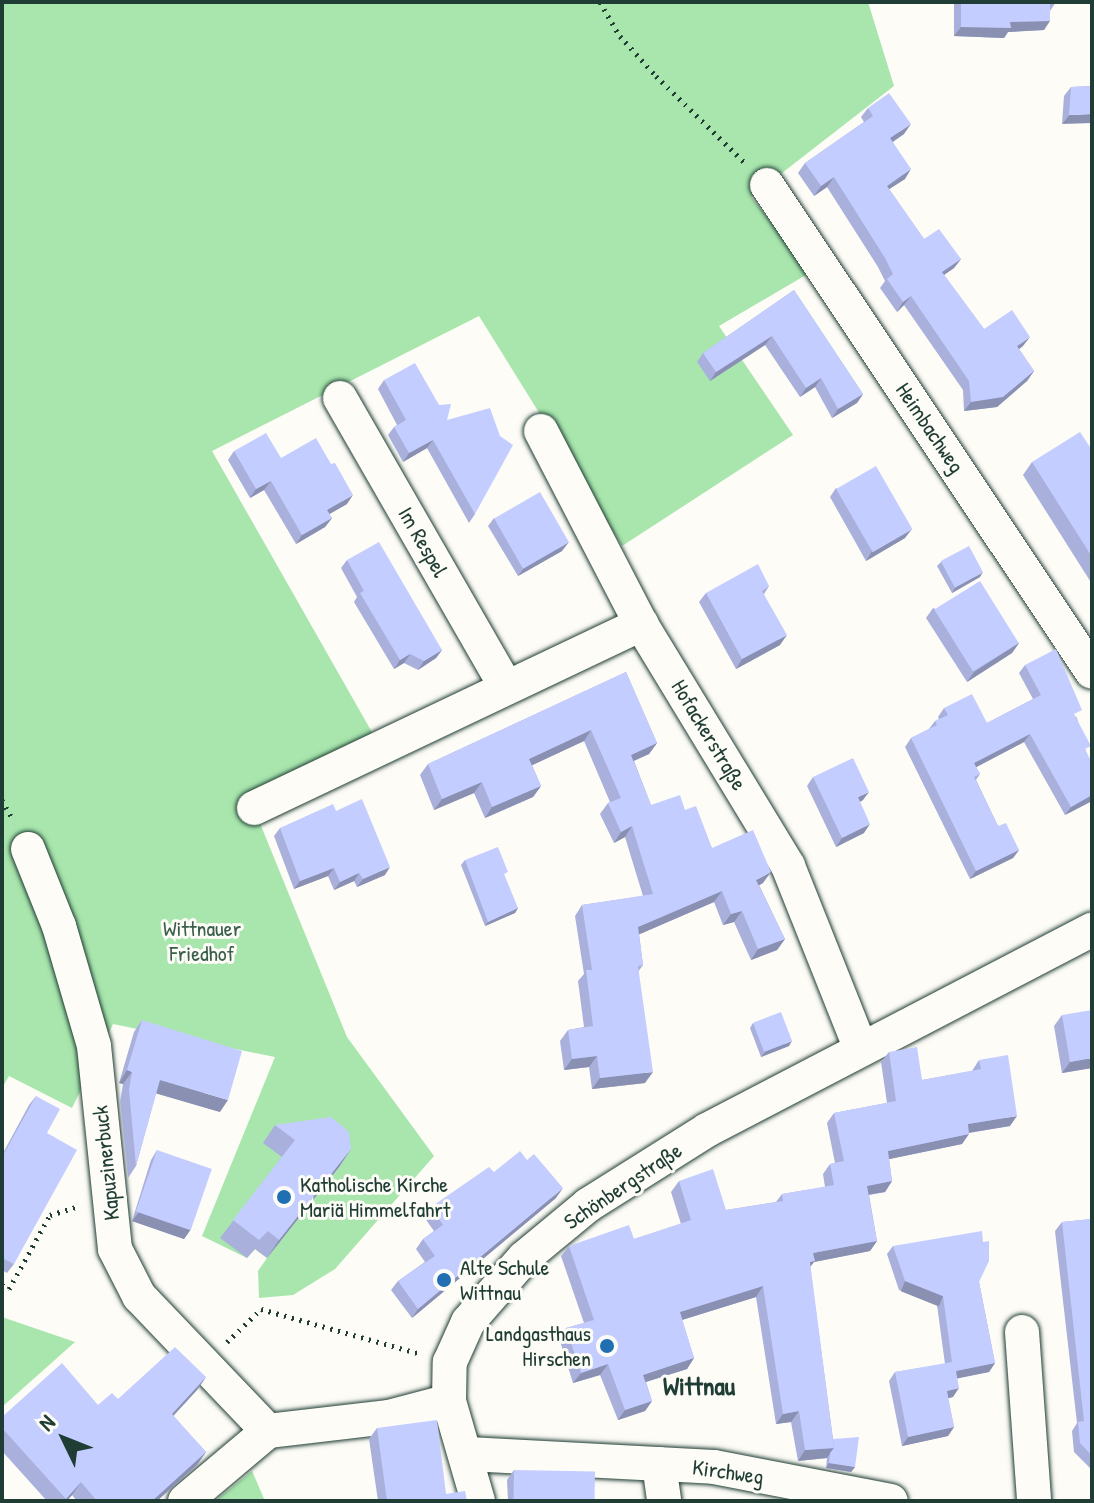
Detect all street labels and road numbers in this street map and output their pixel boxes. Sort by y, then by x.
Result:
street label: Heimbachweg [890,378,970,478]
street label: Im Respel [392,502,454,582]
street label: Hofackerstraße [666,675,752,795]
street label: Kapuzinerbuck [87,1104,125,1222]
street label: Schönbergstraße [559,1137,687,1235]
street label: Kirchweg [691,1454,765,1490]

